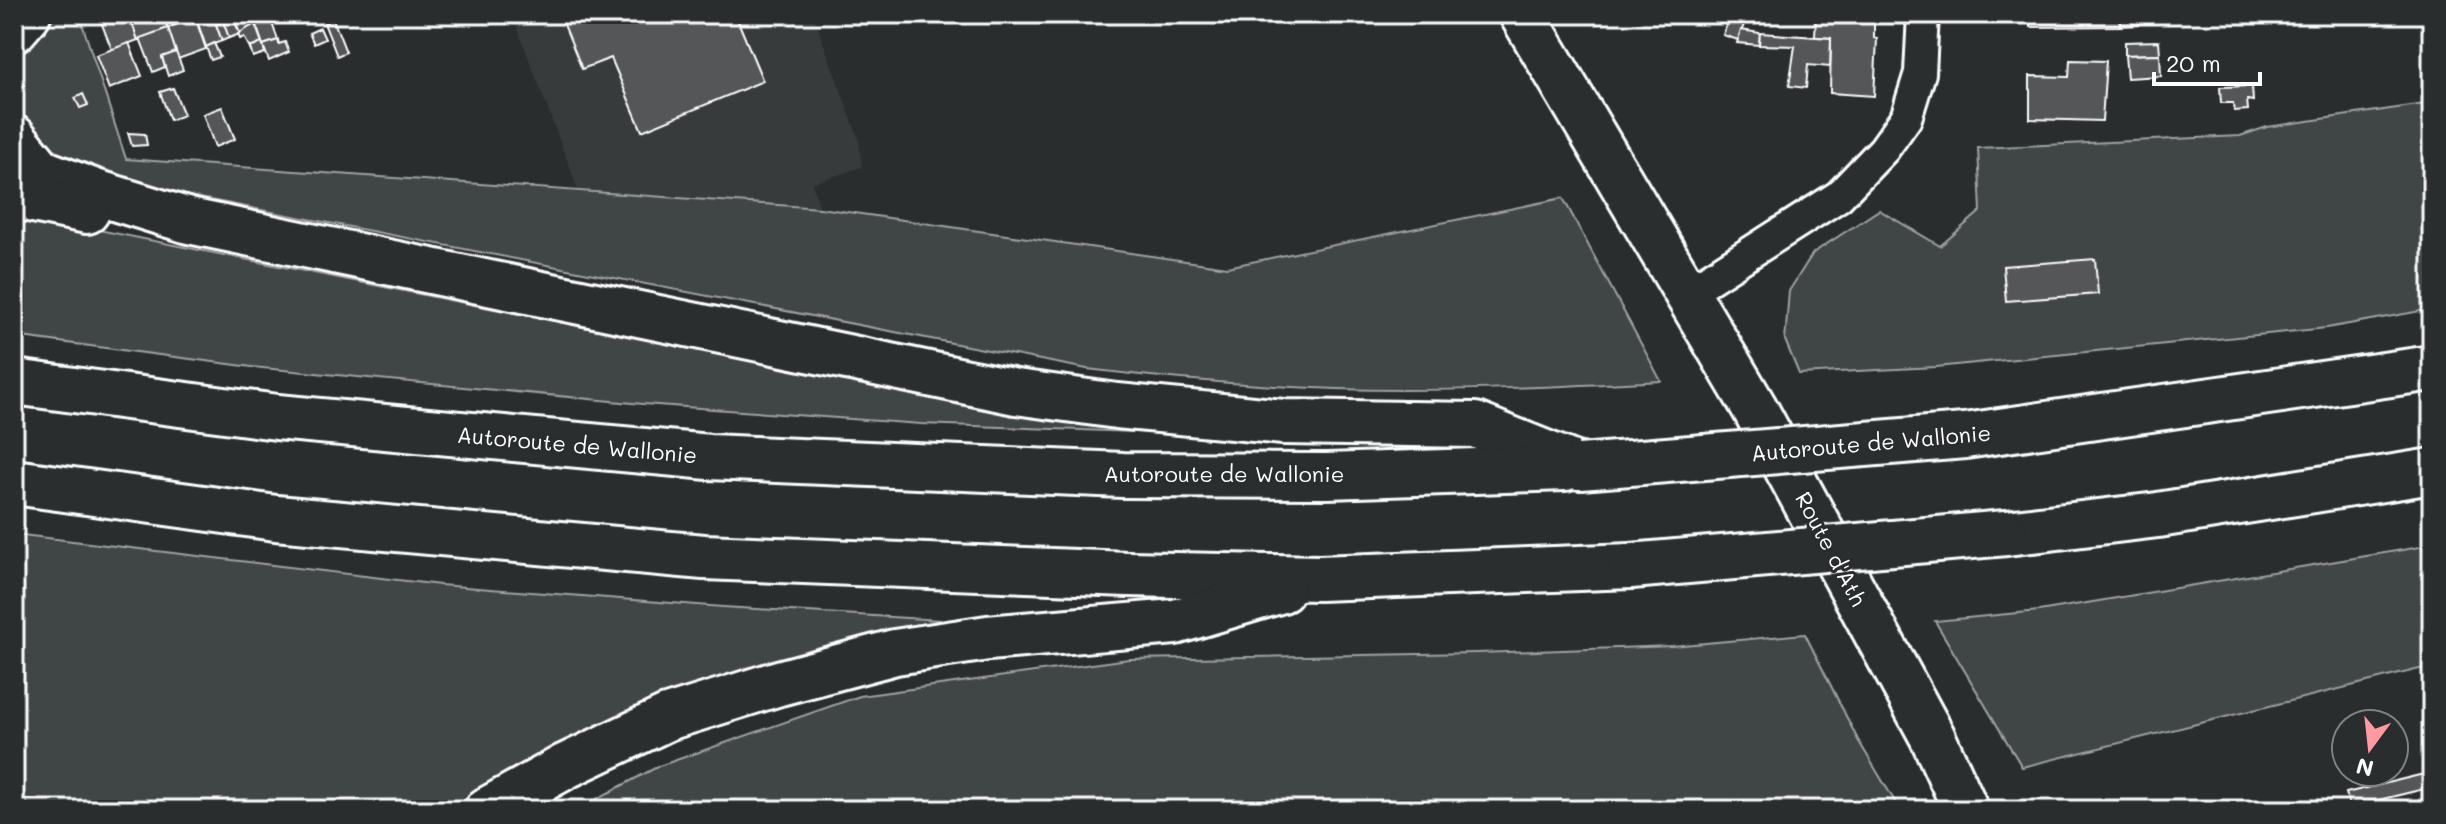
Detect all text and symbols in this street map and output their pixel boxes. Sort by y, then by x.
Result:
scale bar [2154,36,2260,86]
text: 20 m [2166,47,2221,78]
street label: Autoroute de Wallonie [1750,418,1992,467]
street label: Autoroute de Wallonie [456,420,698,469]
street label: Autoroute de Wallonie [1104,459,1344,488]
street label: Route d'Ath [1789,486,1874,611]
north arrow [2330,708,2410,788]
text: N [2353,752,2377,784]

